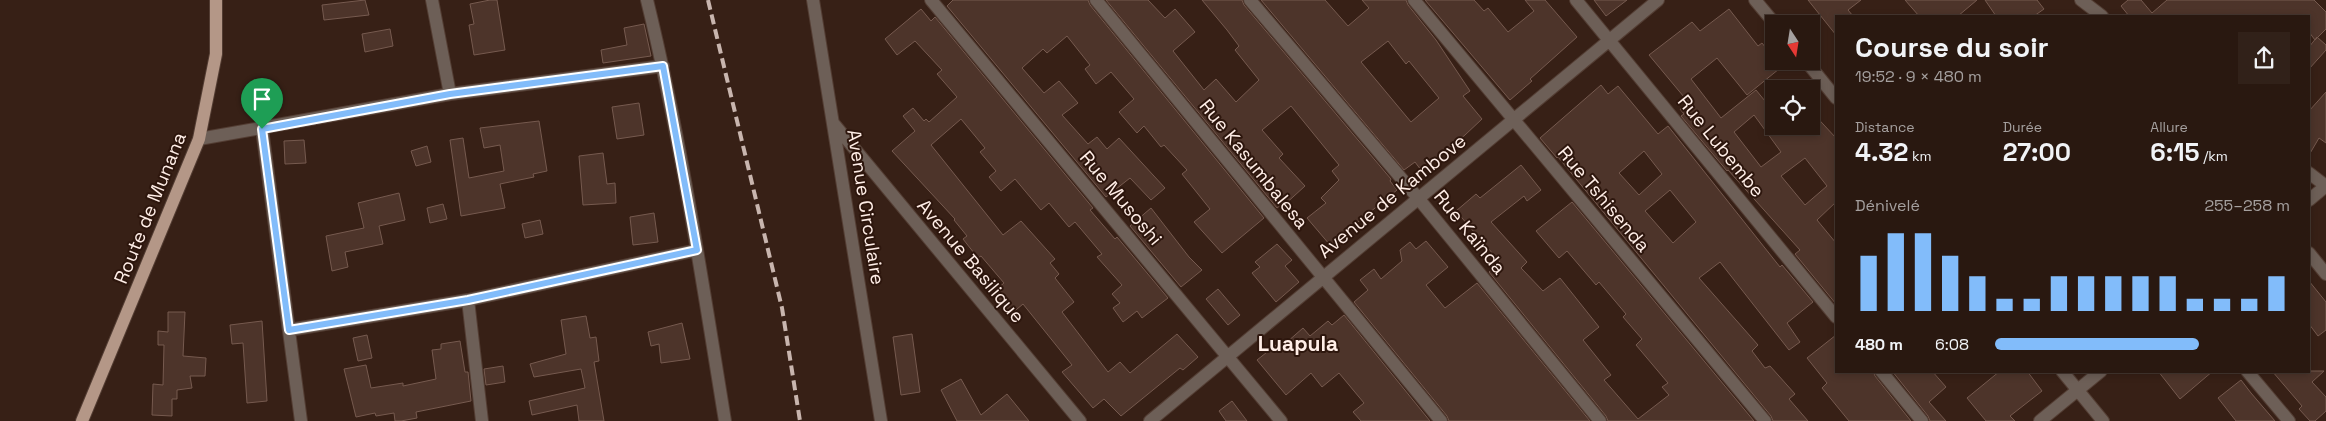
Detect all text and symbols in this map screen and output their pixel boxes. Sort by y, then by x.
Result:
north arrow [1765,15,1820,70]
map controls [1765,15,1820,135]
text: Course du soir [1855,29,2049,65]
button: share [2238,32,2290,84]
text: 19:52 · 9 × 480 m [1855,66,1982,87]
pin [241,78,283,129]
button: locate [1765,80,1820,135]
icon: arrive [248,85,276,113]
street label: Rue Lubembe [1672,90,1770,202]
street label: Rue Kasumbalesa [1194,94,1314,234]
text: Distance [1855,118,1915,136]
text: Durée [2003,118,2042,136]
text: Allure [2150,118,2188,136]
street label: Route de Munana [108,128,192,288]
street label: Avenue Circulaire [841,128,891,286]
street label: Avenue de Kambove [1313,128,1471,264]
text: 4.32 [1855,136,1908,168]
text: 27:00 [2003,136,2071,168]
text: 6:15 [2150,136,2200,168]
street label: Rue Tshisenda [1552,141,1656,257]
street label: Rue Musoshi [1074,146,1168,250]
text: km [1908,147,1932,165]
text: /km [2200,147,2228,165]
street label: Rue Kaïnda [1428,185,1512,279]
street label: Avenue Basilique [912,194,1030,328]
text: Dénivelé [1855,195,1920,216]
text: 255–258 m [2204,195,2290,216]
district label: Luapula [1258,330,1338,357]
text: 480 m [1855,334,1903,355]
text: 6:08 [1935,334,1969,355]

